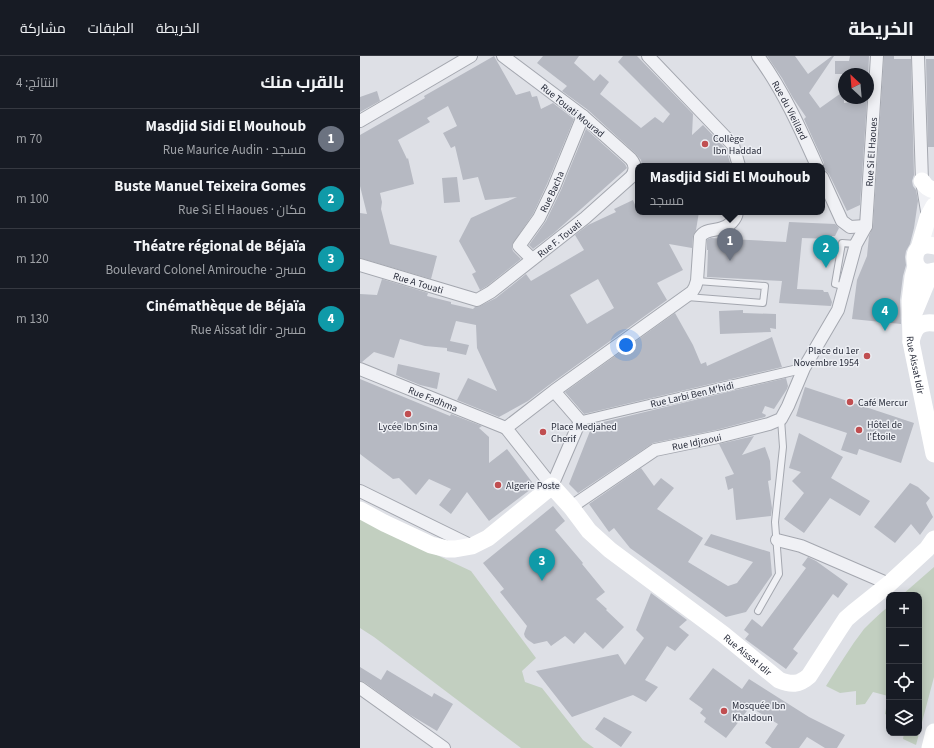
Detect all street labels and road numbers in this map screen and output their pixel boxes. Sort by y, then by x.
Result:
street label: Rue du Vieillard [768,78,810,143]
street label: Rue Touati Mourad [538,81,607,141]
street label: Rue Si El Haoues [863,117,881,187]
street label: Rue Bacha [537,169,568,215]
street label: Rue F. Touati [535,217,585,261]
street label: Rue A Touati [391,269,445,298]
street label: Rue Aissat Idir [903,336,928,396]
street label: Rue Larbi Ben M'hidi [649,379,735,411]
street label: Rue Fadhma [406,383,460,416]
street label: Rue Idjraoui [671,430,723,454]
street label: Rue Aissat Idir [720,631,775,680]

